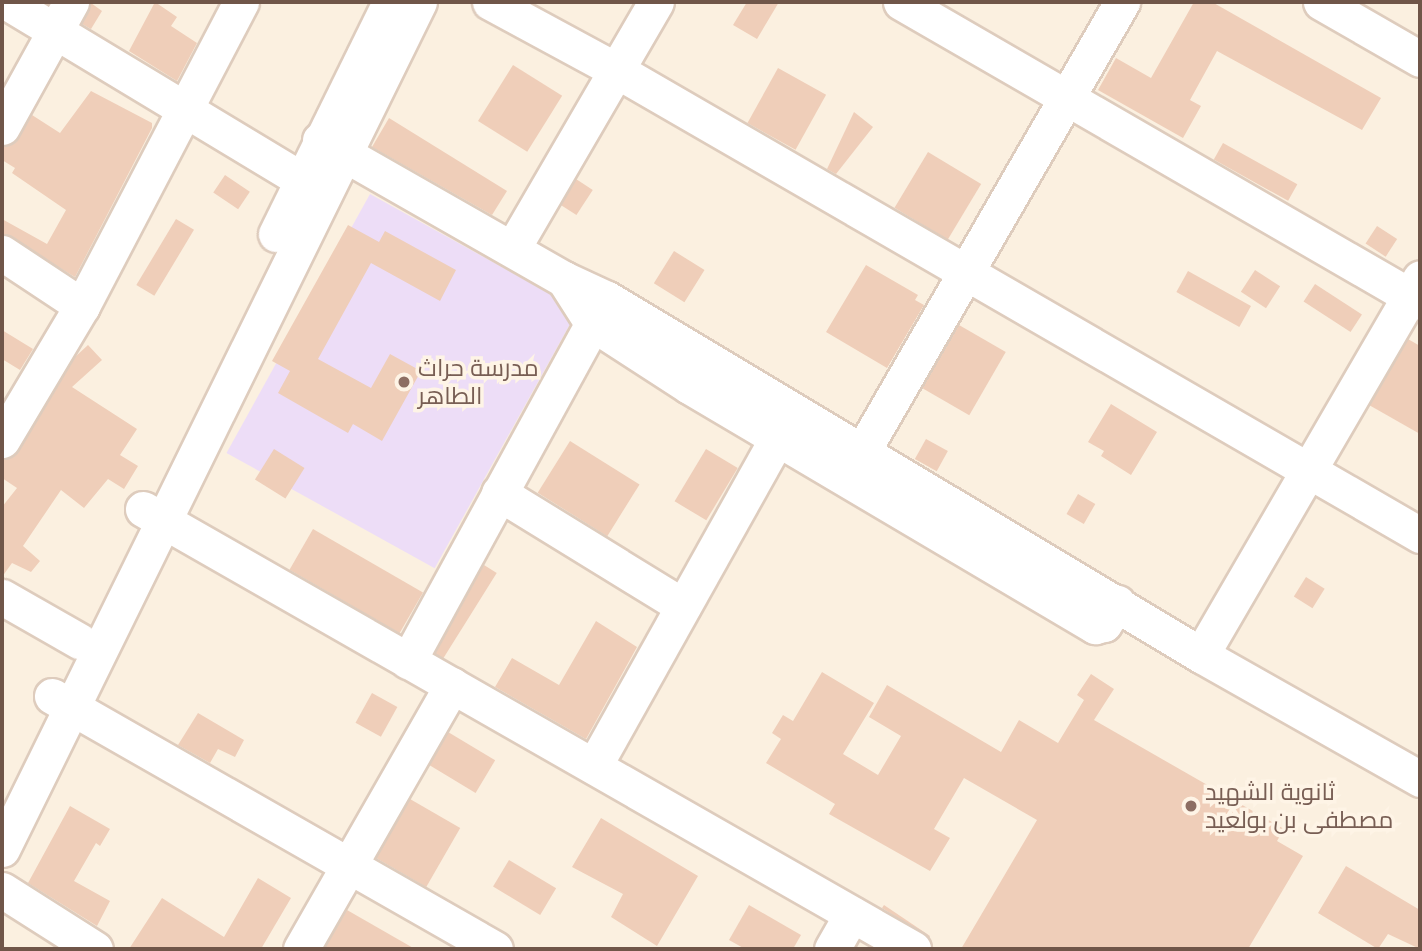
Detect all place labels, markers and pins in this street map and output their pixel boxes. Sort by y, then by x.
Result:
place label: مدرسة حراث الطاهر [418,354,539,410]
marker: مدرسة حراث الطاهر [396,374,412,390]
place label: ثانوية الشهيد مصطفى بن بولعيد [1205,778,1393,834]
marker: ثانوية الشهيد مصطفى بن بولعيد [1183,798,1199,814]

